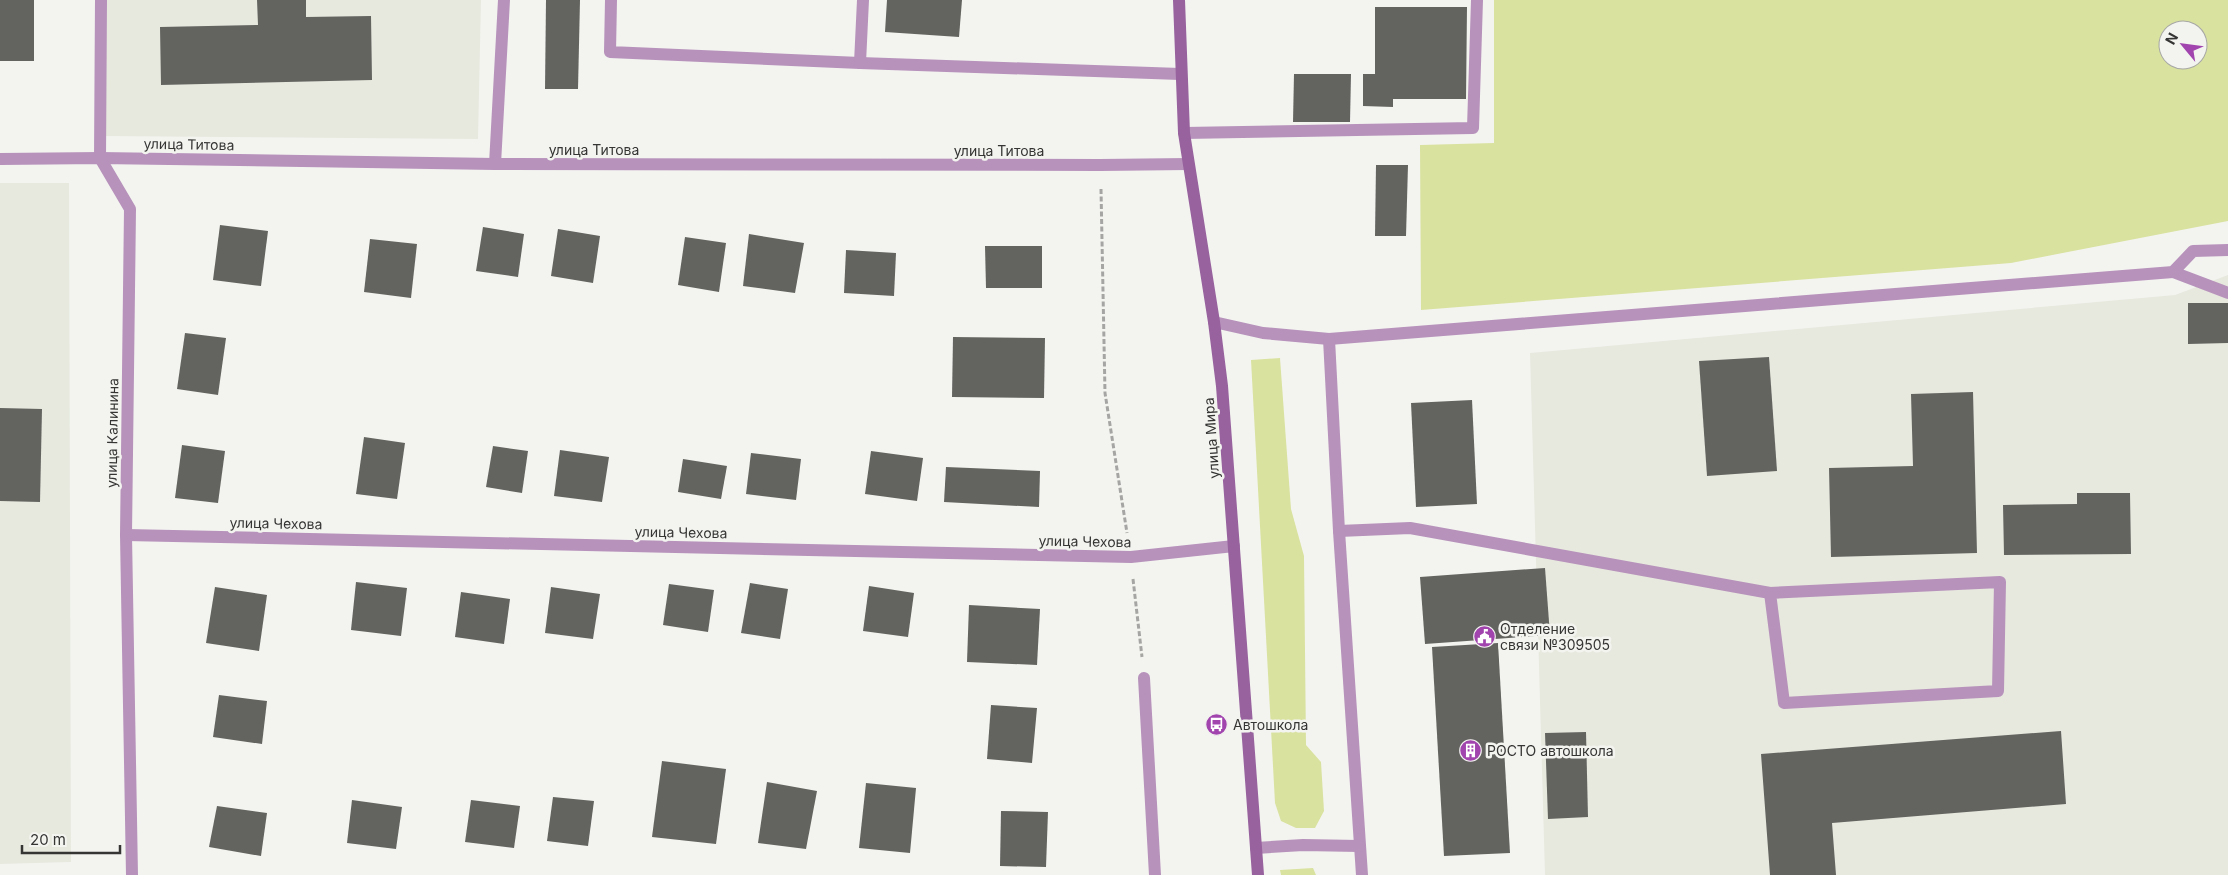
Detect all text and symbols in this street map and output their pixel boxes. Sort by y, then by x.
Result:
north arrow [2158,20,2208,70]
text: N [2161,30,2181,47]
street label: улица Титова [144,135,234,153]
street label: улица Титова [549,141,639,158]
street label: улица Титова [954,142,1044,159]
street label: улица Калинина [103,378,121,488]
street label: улица Мира [1200,397,1222,479]
street label: улица Чехова [229,514,323,532]
street label: улица Чехова [634,523,728,541]
street label: улица Чехова [1038,532,1132,550]
place label: Отделение связи №309505 [1500,620,1610,653]
public building icon: Отделение связи №309505 [1472,624,1496,648]
bus stop icon: Автошкола [1205,712,1229,736]
place label: Автошкола [1233,716,1308,733]
building icon: РОСТО автошкола [1459,738,1483,762]
place label: РОСТО автошкола [1487,742,1614,759]
scale bar [22,822,120,854]
text: 20 m [30,830,66,849]

